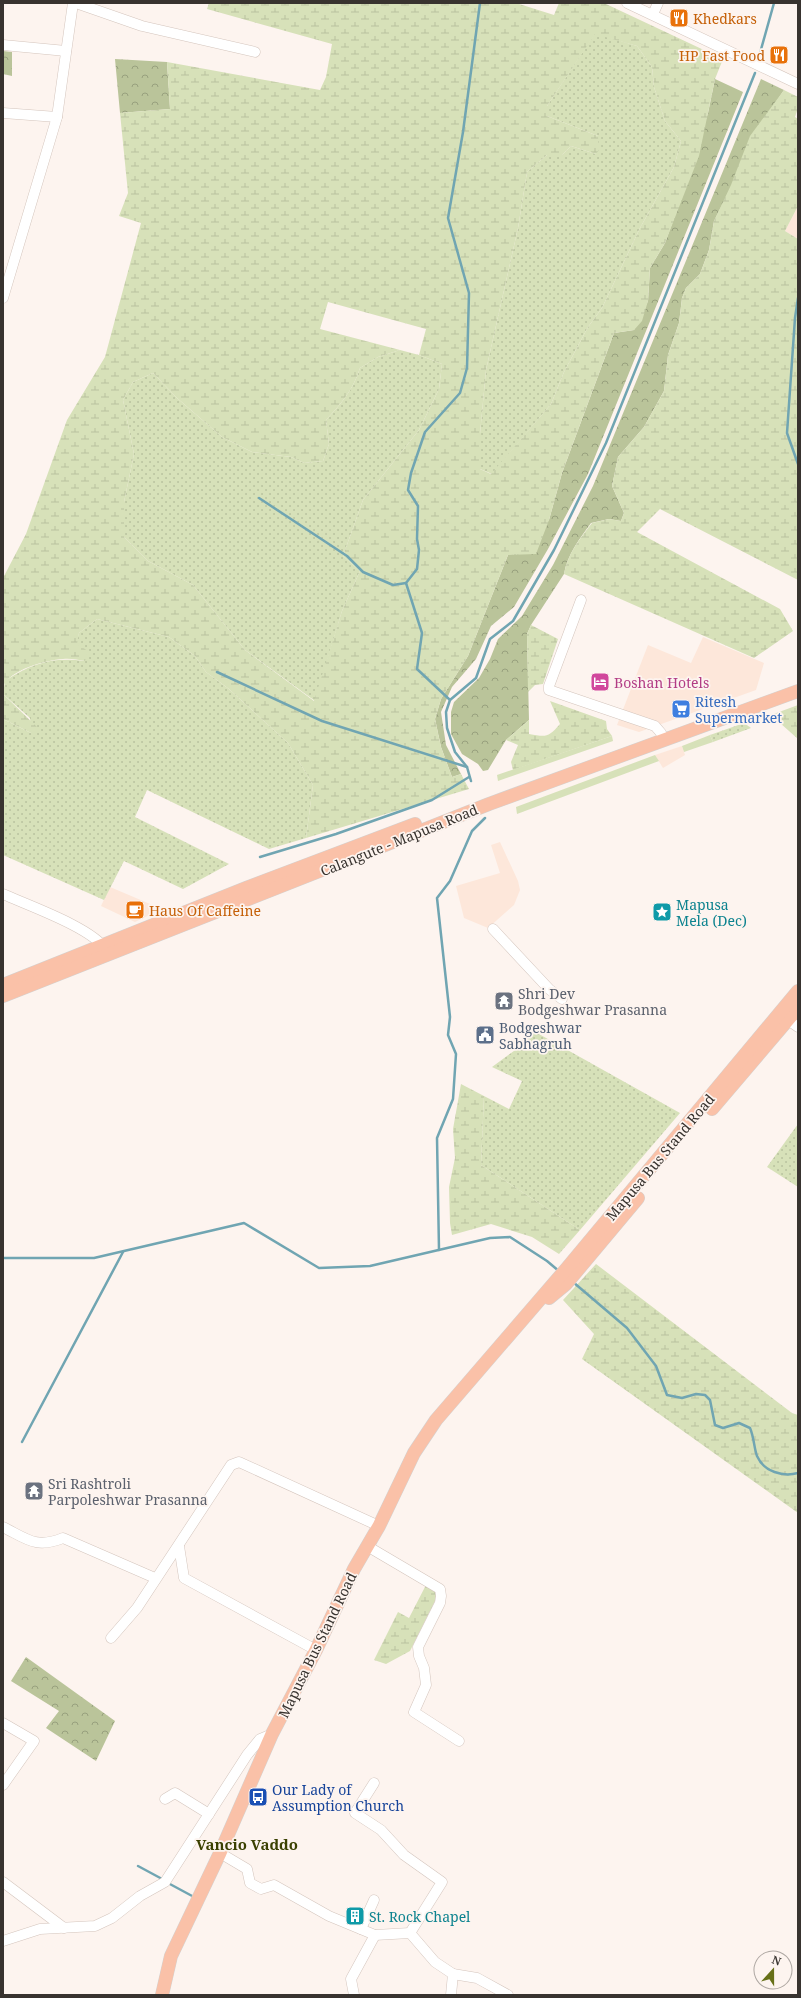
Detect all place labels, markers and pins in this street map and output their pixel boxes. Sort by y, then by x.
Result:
restaurant icon: Khedkars [668,7,690,29]
place label: Khedkars [693,9,757,28]
restaurant icon: HP Fast Food [768,44,790,66]
place label: HP Fast Food [679,46,765,65]
hotel icon: Boshan Hotels [589,671,611,693]
place label: Boshan Hotels [614,673,709,692]
place label: Ritesh Supermarket [695,692,782,727]
supermarket icon: Ritesh Supermarket [670,698,692,720]
place label: Mapusa Mela (Dec) [676,895,747,930]
cafe icon: Haus Of Caffeine [124,899,146,921]
place label: Haus Of Caffeine [149,901,261,920]
place icon: Mapusa Mela (Dec) [651,901,673,923]
place label: Shri Dev Bodgeshwar Prasanna [518,984,667,1019]
temple icon: Shri Dev Bodgeshwar Prasanna [493,990,515,1012]
place label: Bodgeshwar Sabhagruh [499,1018,582,1053]
public building icon: Bodgeshwar Sabhagruh [474,1024,496,1046]
place label: Sri Rashtroli Parpoleshwar Prasanna [48,1474,208,1509]
temple icon: Sri Rashtroli Parpoleshwar Prasanna [23,1480,45,1502]
place label: Our Lady of Assumption Church [272,1780,404,1815]
bus stop icon: Our Lady of Assumption Church [247,1786,269,1808]
building icon: St. Rock Chapel [344,1905,366,1927]
place label: St. Rock Chapel [369,1907,471,1926]

